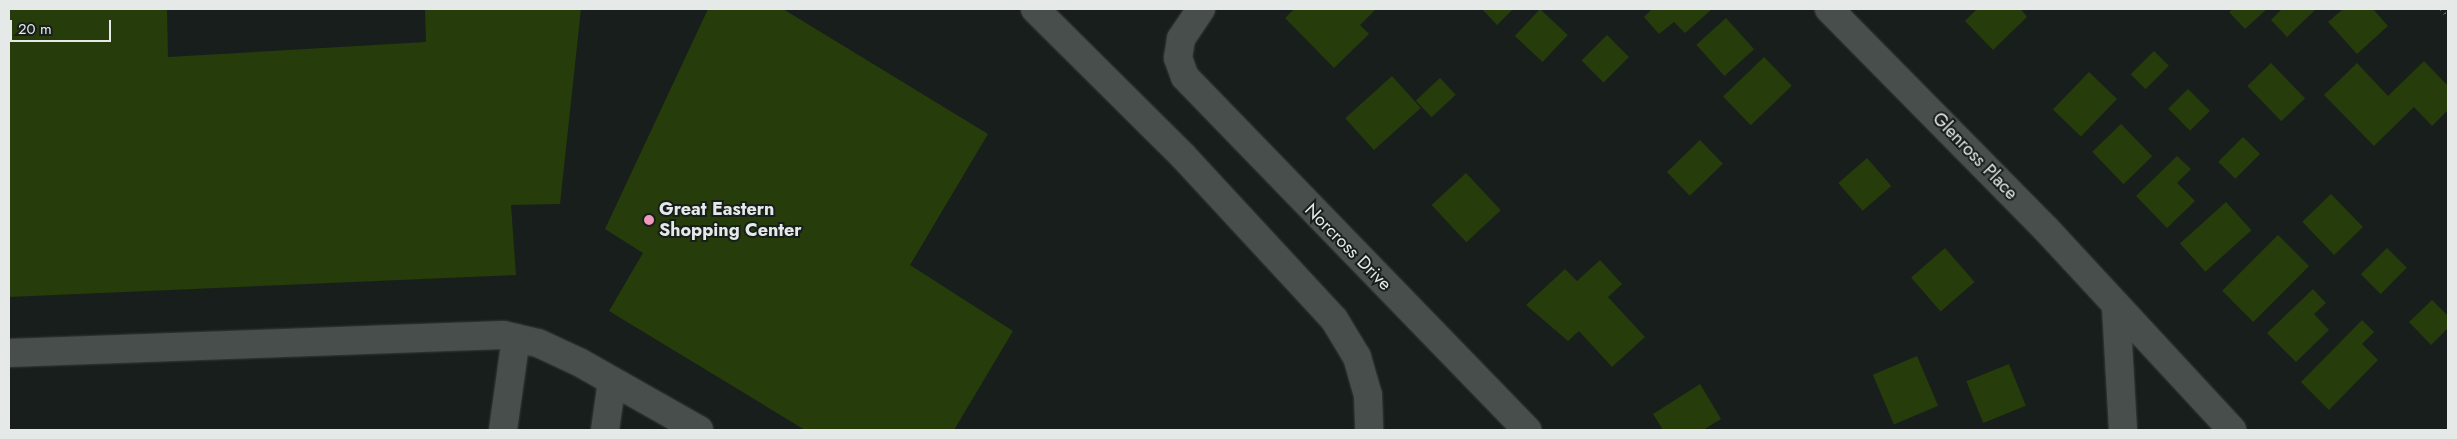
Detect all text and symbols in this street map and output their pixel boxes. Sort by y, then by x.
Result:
scale bar [12,10,114,42]
text: 20 m [18,18,52,40]
street label: Glenross Place [1928,108,2022,204]
place label: Great Eastern Shopping Center [659,199,802,242]
street label: Norcross Drive [1300,199,1396,295]
marker: Great Eastern Shopping Center [643,214,655,226]

